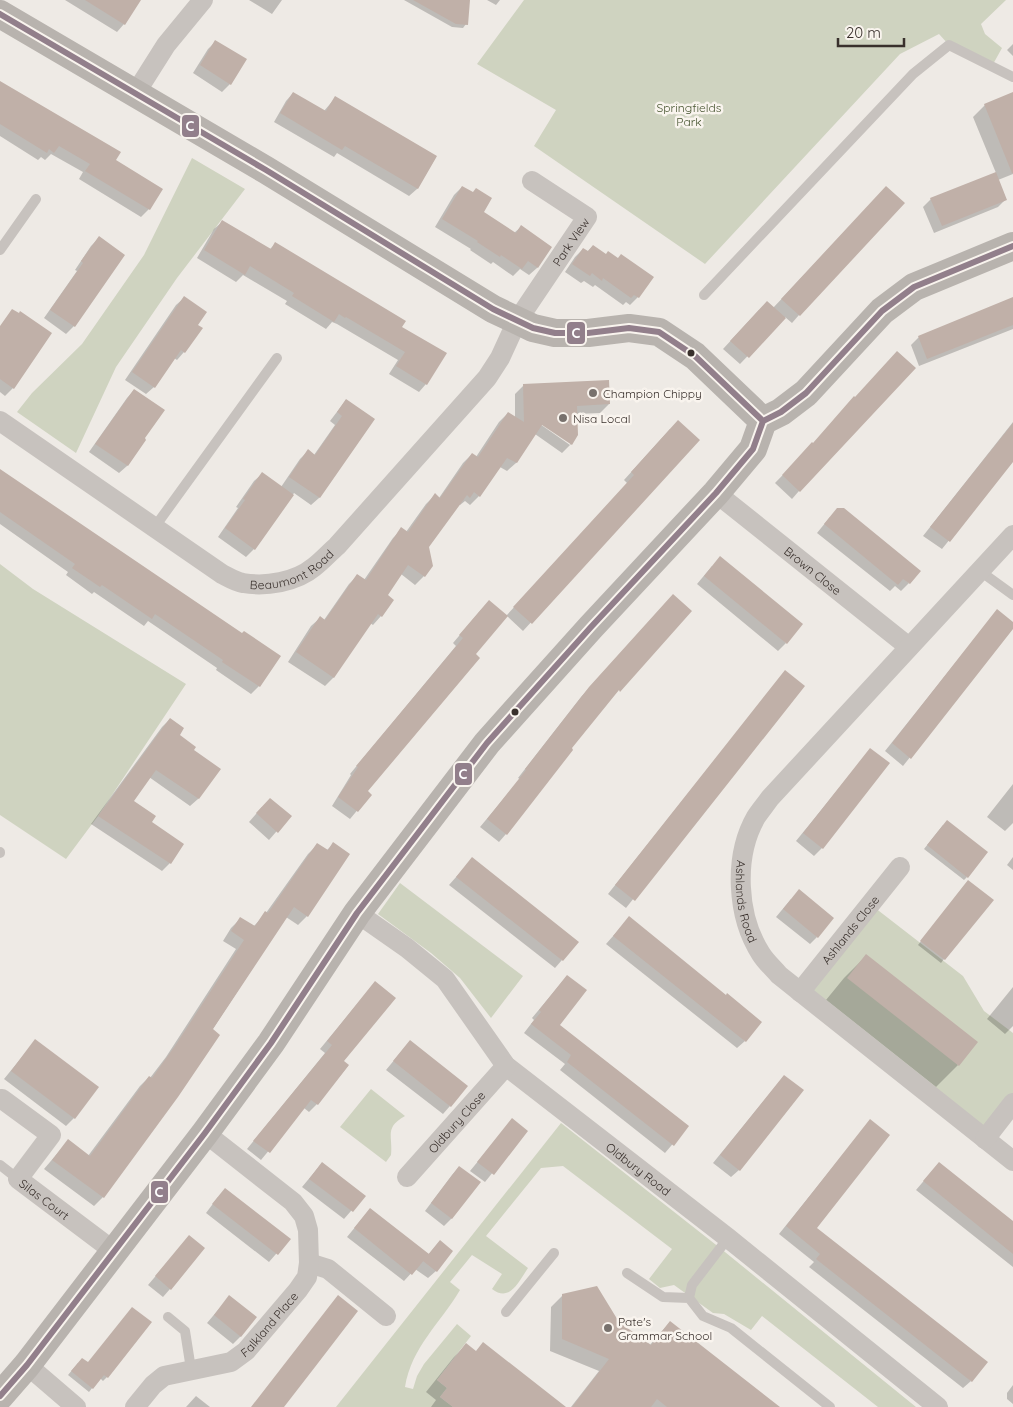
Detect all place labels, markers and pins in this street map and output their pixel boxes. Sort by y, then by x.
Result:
unlabelled marker [686,348,696,358]
place label: Champion Chippy [603,386,702,401]
marker: Champion Chippy [587,387,599,399]
place label: Nisa Local [573,411,630,426]
marker: Nisa Local [557,412,569,424]
unlabelled marker [510,707,520,717]
place label: Pate's Grammar School [618,1314,712,1343]
marker: Pate's Grammar School [602,1322,614,1334]

